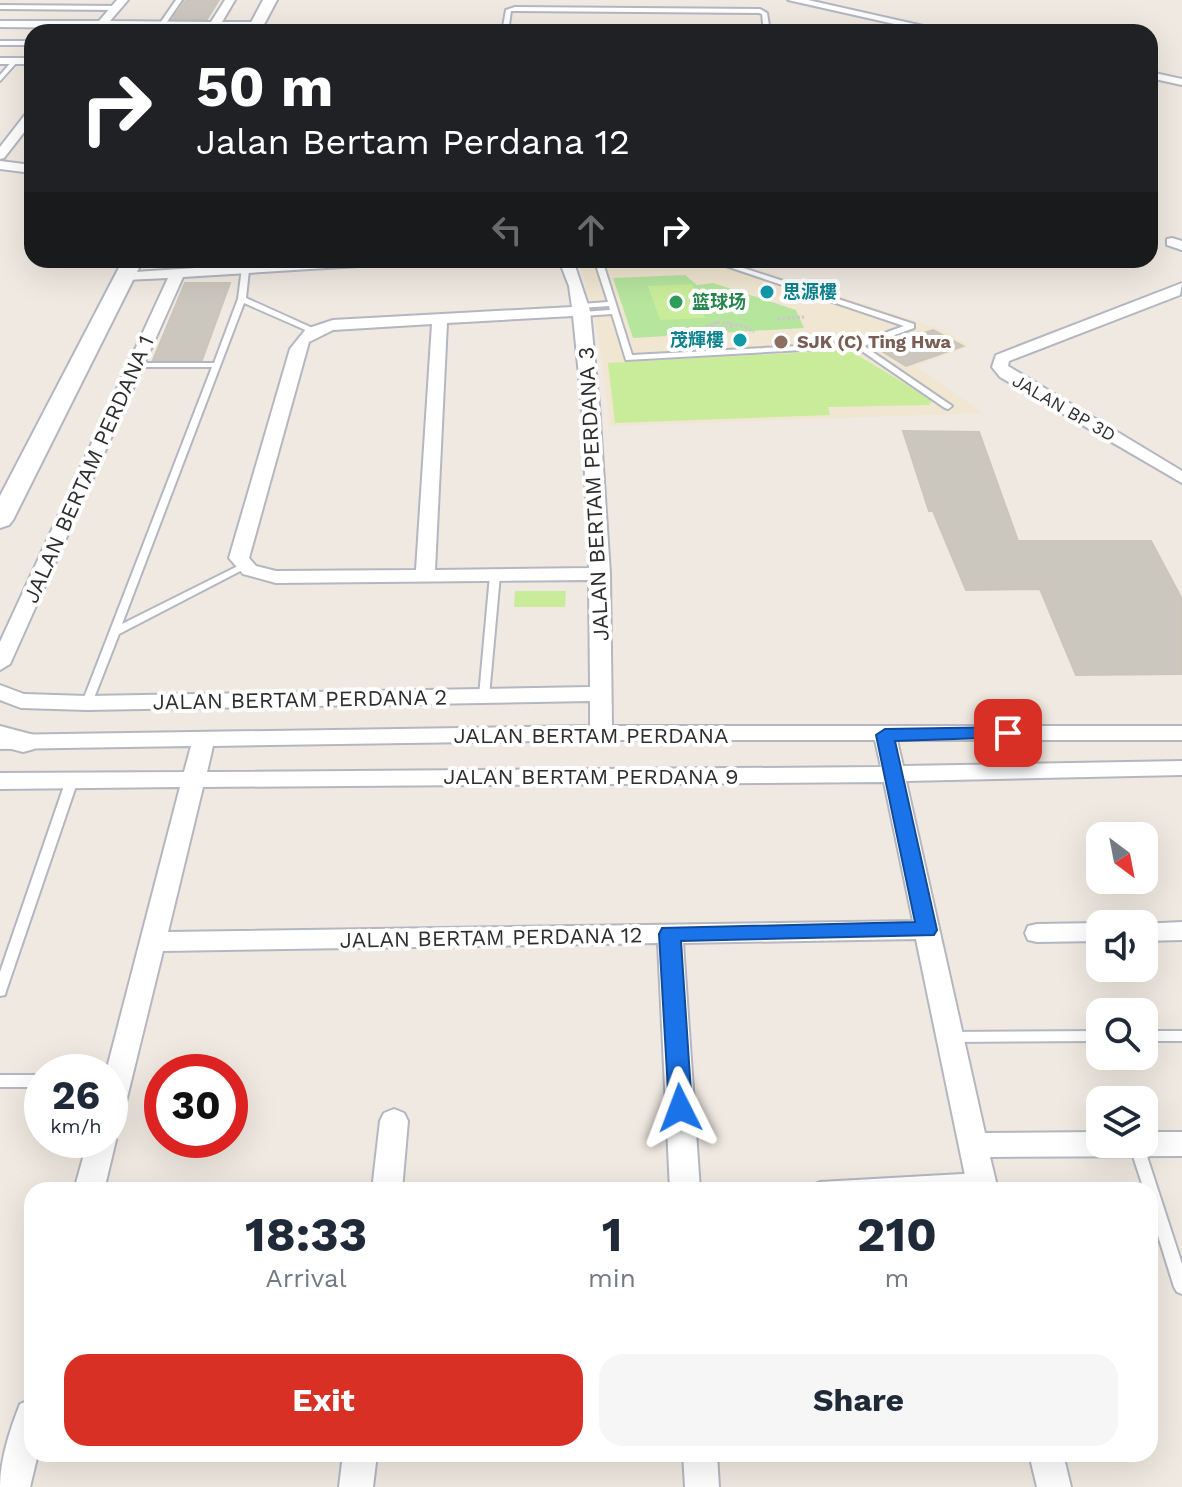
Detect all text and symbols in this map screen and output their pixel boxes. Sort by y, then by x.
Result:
text: 50 m [196,54,333,120]
icon: right [64,56,168,160]
text: Jalan Bertam Perdana 12 [196,121,630,163]
icon: left [485,208,529,252]
icon: ahead [569,208,613,252]
icon: right [653,208,697,252]
place label: 思源樓 [783,281,837,302]
marker: 思源樓 [758,283,776,301]
place label: 篮球场 [692,291,746,312]
marker: 篮球场 [667,293,685,311]
place label: 茂輝樓 [670,329,724,350]
marker: 茂輝樓 [731,331,749,349]
place label: SJK (C) Ting Hwa [797,331,952,352]
street label: JALAN BERTAM PERDANA 1 [18,332,159,607]
marker: SJK (C) Ting Hwa [772,333,790,351]
street label: JALAN BERTAM PERDANA 3 [573,346,614,642]
street label: JALAN BP 3D [1009,370,1120,446]
street label: JALAN BERTAM PERDANA 2 [153,684,448,715]
pin [974,699,1042,767]
icon: arrive [986,711,1030,755]
street label: JALAN BERTAM PERDANA [453,723,729,748]
street label: JALAN BERTAM PERDANA 9 [443,764,739,789]
north arrow [1086,822,1158,894]
map controls [1086,822,1158,1158]
button: sound [1086,910,1158,982]
street label: JALAN BERTAM PERDANA 12 [339,922,643,953]
button: search [1086,998,1158,1070]
speed limit sign: 30 [144,1054,248,1158]
position arrow [638,1066,722,1150]
text: 26 [52,1072,100,1119]
button: layers [1086,1086,1158,1158]
text: km/h [50,1114,102,1138]
text: 18:33 [245,1206,367,1263]
text: 1 [602,1206,622,1263]
text: 210 [857,1206,937,1263]
text: Arrival [265,1263,347,1293]
text: min [588,1263,636,1293]
text: m [885,1263,909,1293]
button: Exit [64,1354,583,1446]
button: Share [599,1354,1118,1446]

